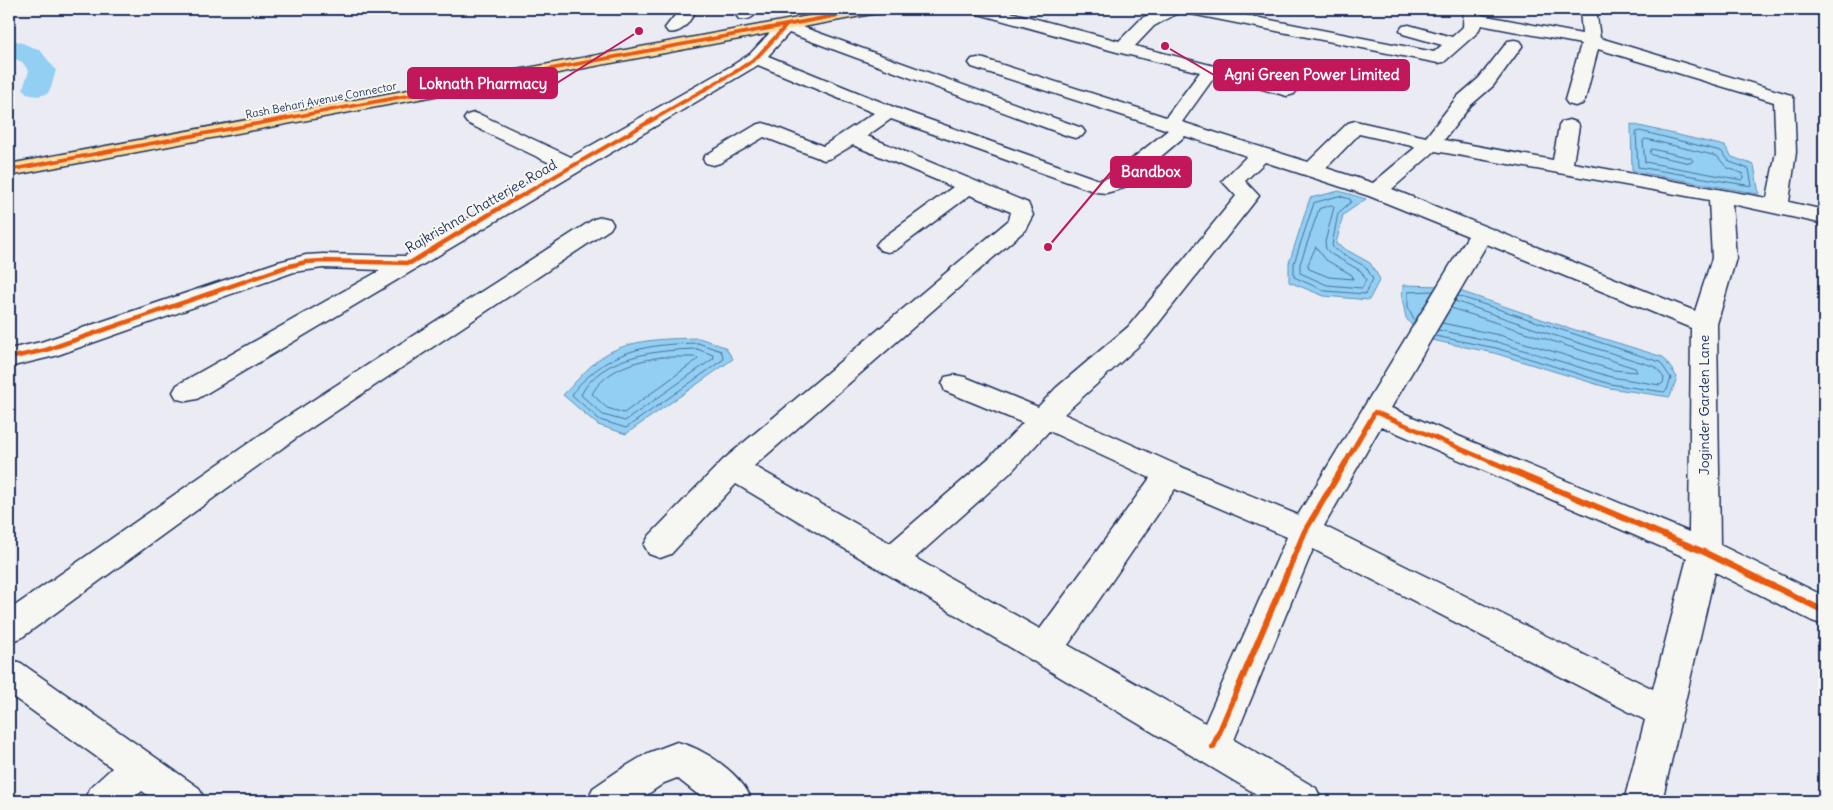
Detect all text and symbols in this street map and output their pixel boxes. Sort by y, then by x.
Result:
callout: Agni Green Power Limited [1214,60,1409,90]
text: Agni Green Power Limited [1224,65,1400,85]
callout: Loknath Pharmacy [408,68,557,98]
text: Loknath Pharmacy [419,74,547,94]
street label: Rash Behari Avenue Connector [244,78,398,122]
street label: Rajkrishna Chatterjee Road [402,155,560,257]
callout: Bandbox [1111,157,1191,187]
text: Bandbox [1121,162,1181,181]
street label: Joginder Garden Lane [1695,335,1713,475]

